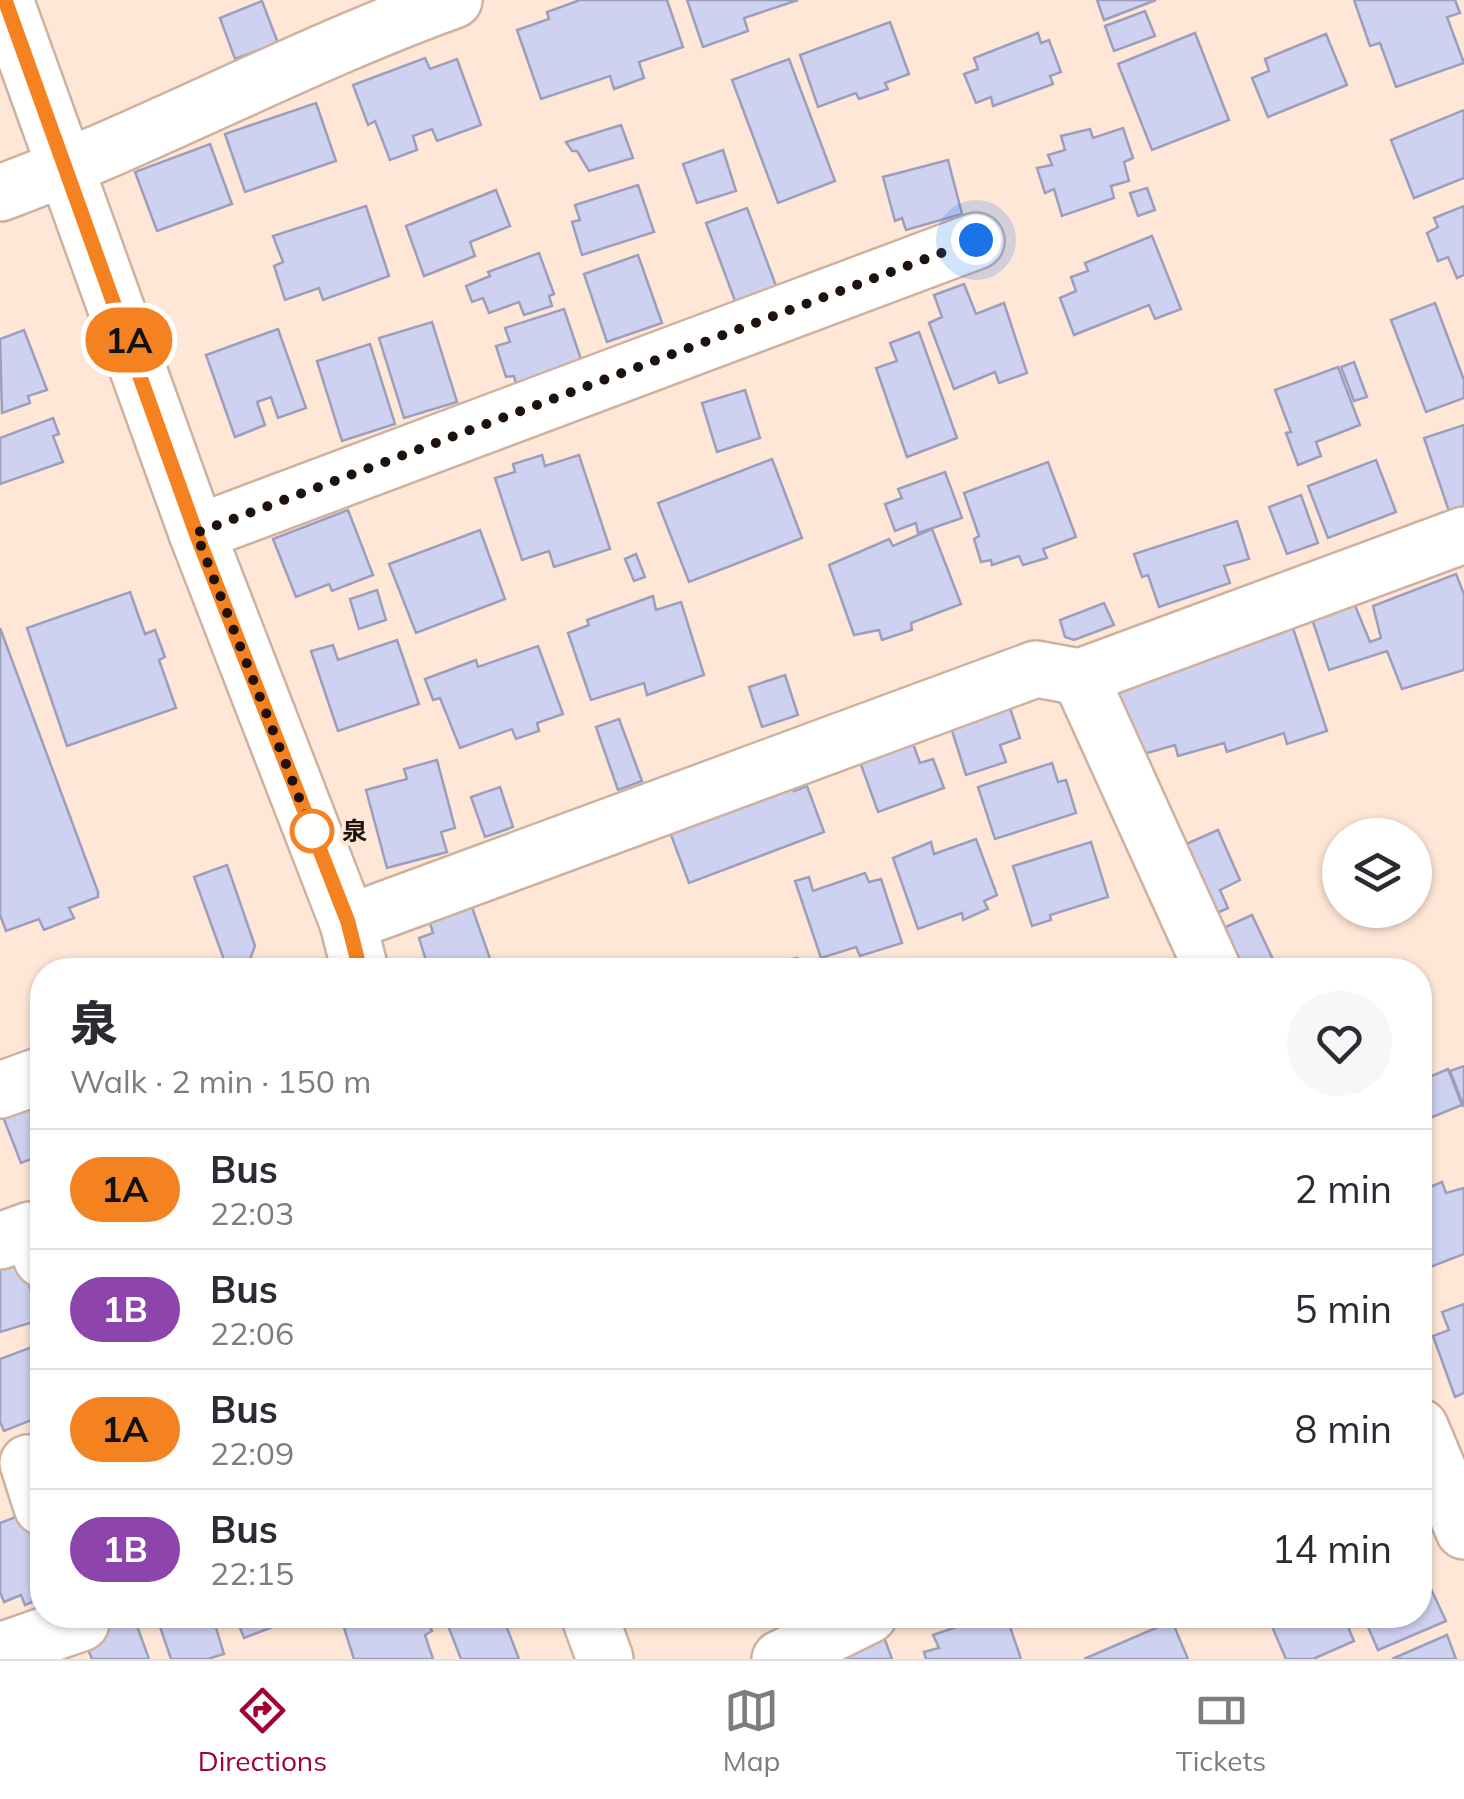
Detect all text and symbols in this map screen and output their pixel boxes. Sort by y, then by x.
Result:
your location [951,215,1001,265]
line badge: 1A [84,308,174,372]
text: 1A [105,318,153,362]
marker: 泉 [291,810,333,852]
place label: 泉 [342,815,367,846]
map controls [1322,818,1432,928]
button: layers [1322,818,1432,928]
button: heart [1287,991,1392,1096]
text: 泉 [70,993,118,1053]
text: Walk · 2 min · 150 m [70,1061,371,1101]
text: Bus [210,1145,278,1193]
text: 2 min [1295,1165,1392,1213]
text: 1A [101,1167,149,1211]
text: 22:03 [210,1193,294,1233]
text: Bus [210,1265,278,1313]
text: 5 min [1295,1285,1392,1333]
text: 1B [102,1287,148,1331]
text: 22:06 [210,1313,294,1353]
text: Bus [210,1385,278,1433]
text: 8 min [1295,1405,1392,1453]
text: 1A [101,1407,149,1451]
text: 22:09 [210,1433,294,1473]
text: Bus [210,1505,278,1553]
text: 14 min [1272,1525,1392,1573]
text: 1B [102,1527,148,1571]
text: 22:15 [210,1553,294,1593]
tab: Directions [198,1683,327,1778]
tab: Map [723,1683,780,1778]
tab: Tickets [1176,1683,1266,1778]

